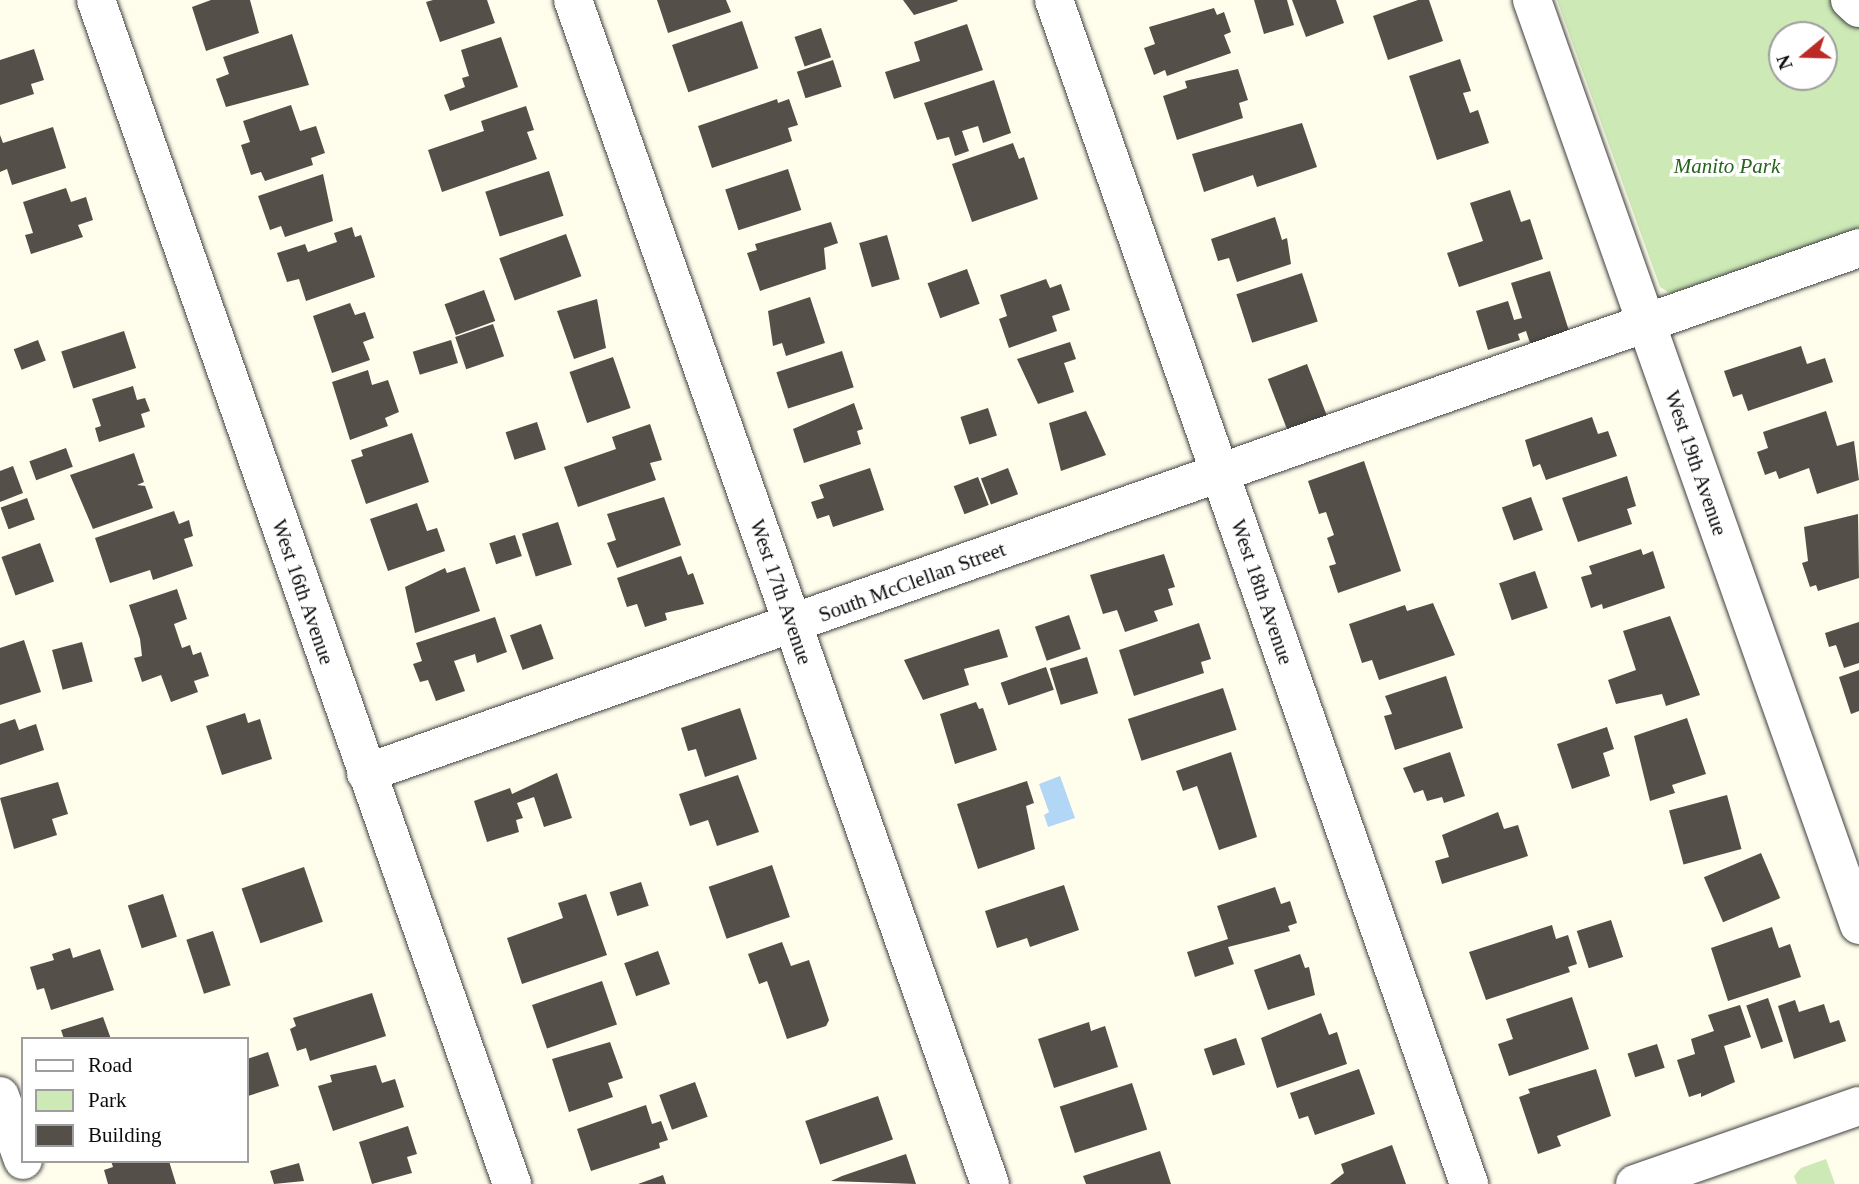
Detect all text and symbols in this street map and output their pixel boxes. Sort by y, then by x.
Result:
north arrow [1768,21,1838,91]
text: N [1772,52,1797,72]
park label: Manito Park [1674,153,1780,179]
street label: West 19th Avenue [1659,387,1733,539]
street label: West 16th Avenue [266,516,340,668]
street label: West 17th Avenue [744,516,818,668]
street label: West 18th Avenue [1225,516,1299,668]
street label: South McClellan Street [815,536,1009,628]
legend [21,1037,248,1163]
text: Road [88,1053,132,1077]
text: Park [88,1088,127,1112]
text: Building [88,1123,162,1147]

